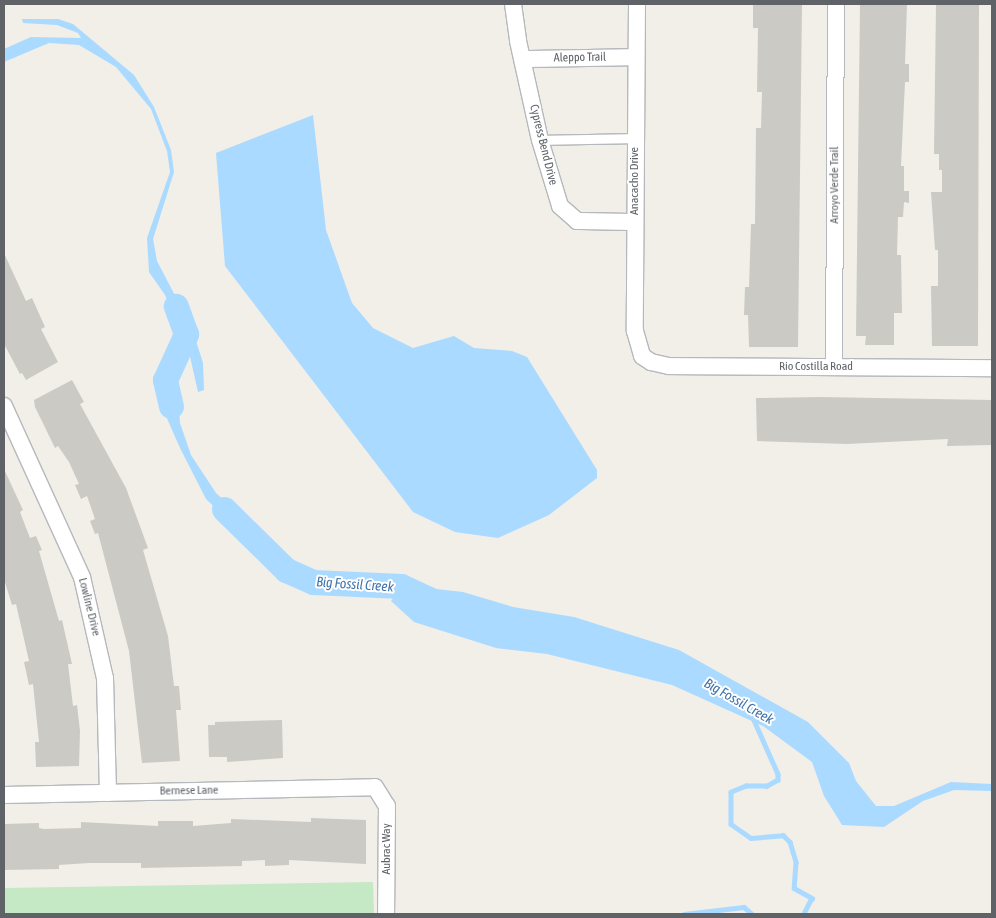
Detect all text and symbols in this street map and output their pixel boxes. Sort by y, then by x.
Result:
street label: Aleppo Trail [554,50,606,66]
street label: Cypress Bend Drive [526,103,560,187]
street label: Arroyo Verde Trail [828,146,842,224]
street label: Anacacho Drive [628,147,642,215]
street label: Rio Costilla Road [779,360,853,374]
water label: Big Fossil Creek [316,573,394,595]
street label: Lowline Drive [75,576,103,638]
water label: Big Fossil Creek [701,674,777,728]
street label: Bernese Lane [159,783,219,799]
street label: Aubrac Way [380,823,394,875]

